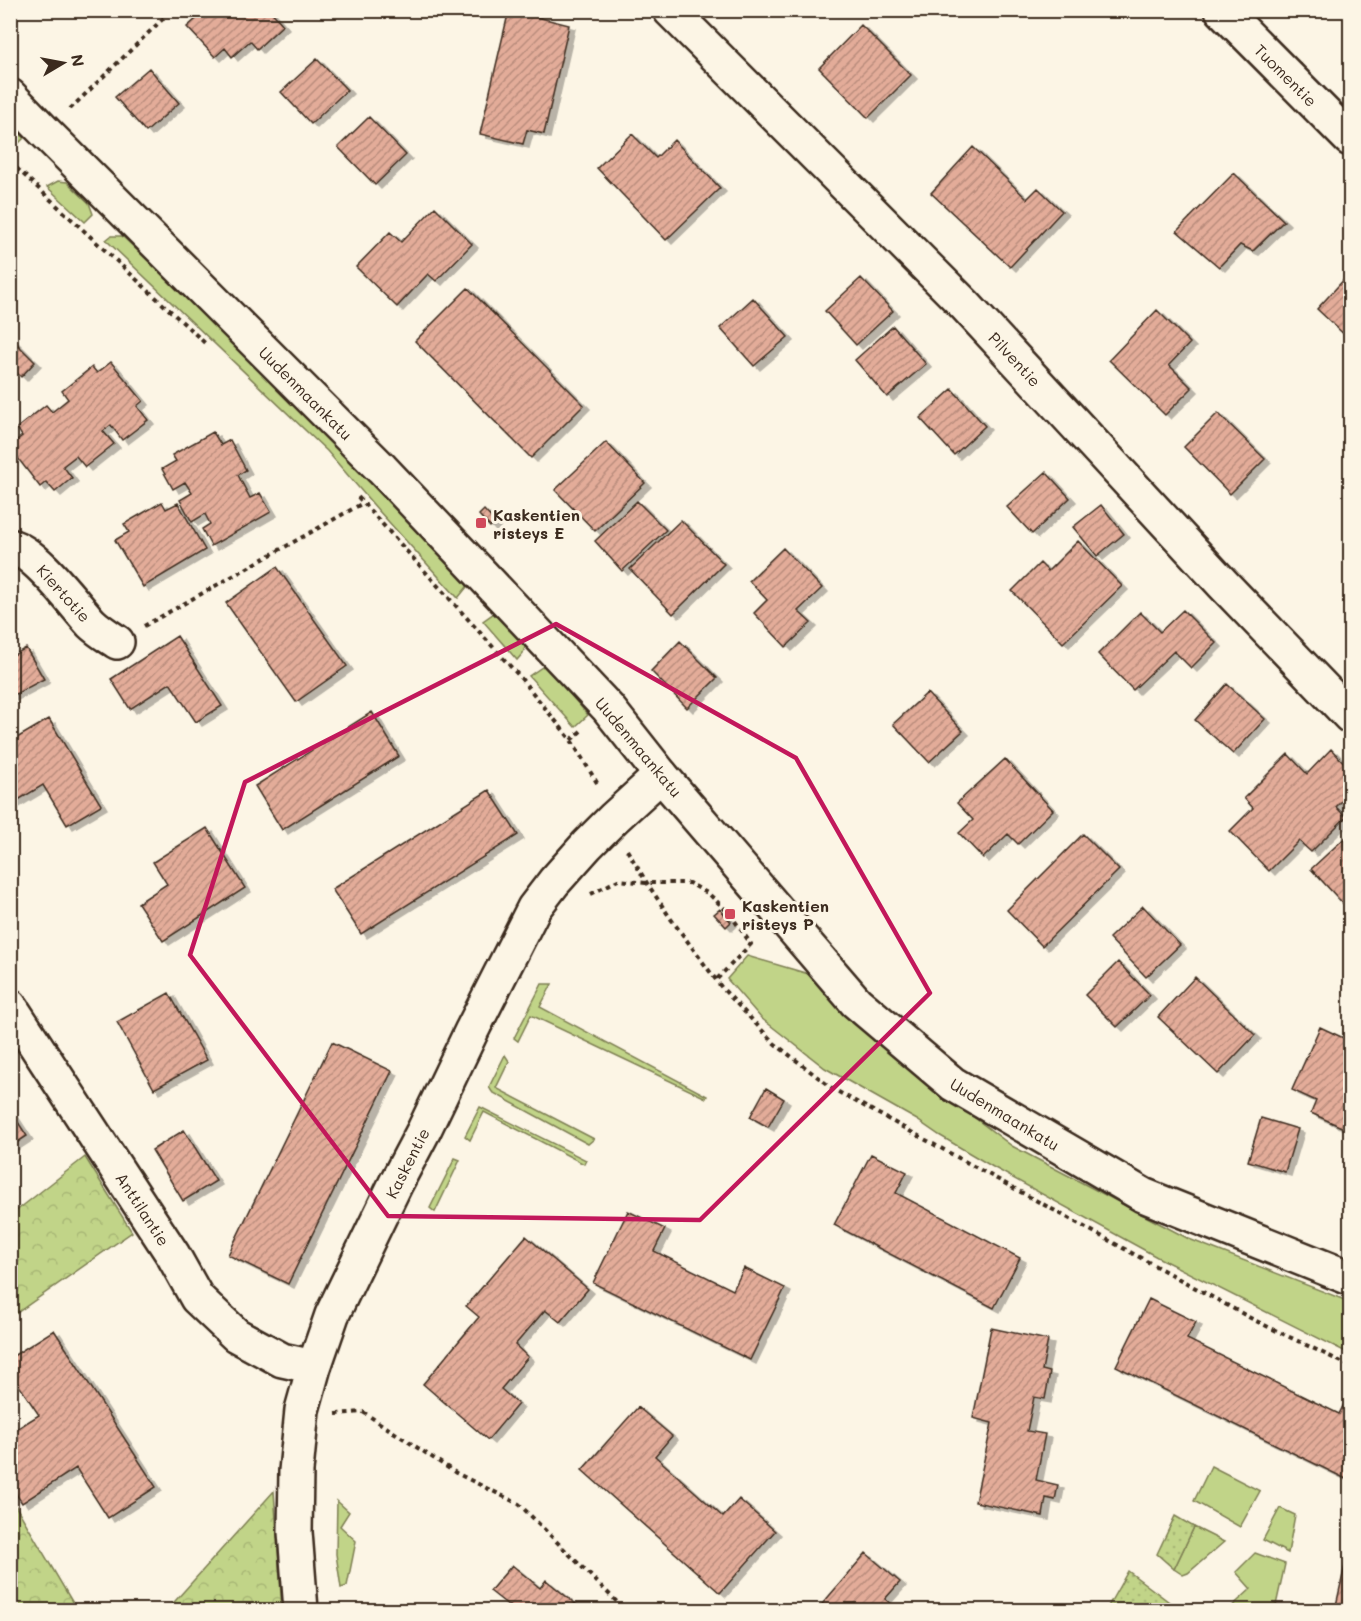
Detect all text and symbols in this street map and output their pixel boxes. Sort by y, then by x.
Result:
north arrow [33,33,93,93]
street label: Tuomentie [1250,39,1322,111]
text: N [67,52,90,68]
street label: Pilventie [984,327,1046,391]
street label: Uudenmaankatu [255,342,357,444]
place label: Kaskentien risteys E [493,504,580,543]
marker: Kaskentien risteys E [474,516,488,530]
street label: Kiertotie [32,560,96,626]
street label: Uudenmaankatu [591,693,687,801]
place label: Kaskentien risteys P [742,895,829,934]
marker: Kaskentien risteys P [723,907,737,921]
street label: Uudenmaankatu [946,1073,1064,1155]
street label: Kaskentie [380,1124,434,1202]
street label: Anttilantie [111,1168,175,1250]

